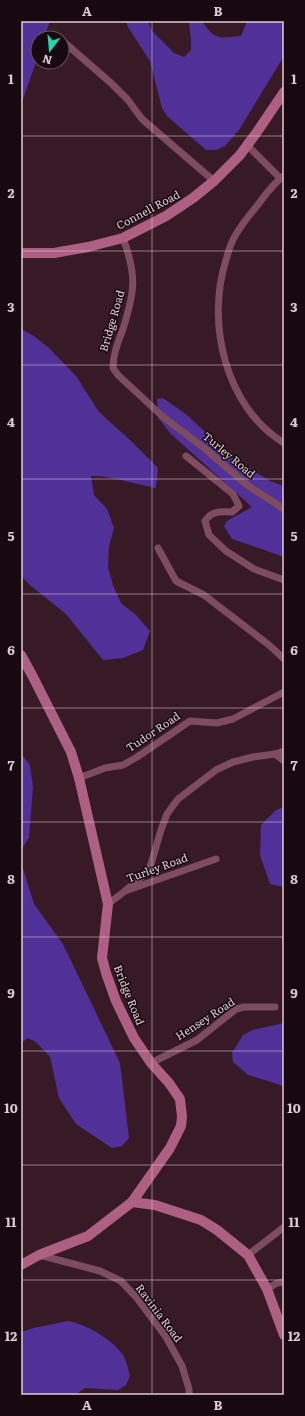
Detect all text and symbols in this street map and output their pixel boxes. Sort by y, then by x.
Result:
text: A [82,1,92,20]
text: B [214,1,223,20]
north arrow [30,30,70,70]
text: N [40,52,54,70]
text: 1 [8,69,14,88]
text: 1 [291,69,297,88]
text: 2 [8,183,15,202]
text: 2 [291,183,298,202]
street label: Connell Road [113,185,183,233]
street label: Bridge Road [95,288,128,353]
text: 3 [7,297,15,316]
text: 3 [290,297,298,316]
text: 4 [7,412,15,431]
text: 4 [290,412,298,431]
street label: Turley Road [200,427,260,481]
text: 5 [7,526,15,545]
text: 5 [290,526,298,545]
text: 6 [7,640,15,659]
text: 6 [290,640,298,659]
street label: Tudor Road [122,707,183,755]
text: 7 [7,755,15,774]
text: 7 [290,755,298,774]
street label: Turley Road [124,848,190,886]
text: 8 [7,869,15,888]
text: 8 [290,869,298,888]
street label: Bridge Road [111,962,149,1027]
text: 9 [7,983,15,1002]
text: 9 [290,983,298,1002]
street label: Hensey Road [172,993,237,1043]
text: 10 [4,1098,18,1117]
text: 10 [287,1098,301,1117]
text: 11 [6,1212,17,1231]
text: 11 [289,1212,300,1231]
street label: Ravinia Road [133,1280,187,1345]
text: 12 [5,1326,17,1345]
text: 12 [288,1326,300,1345]
text: A [82,1395,92,1414]
text: B [214,1395,223,1414]

